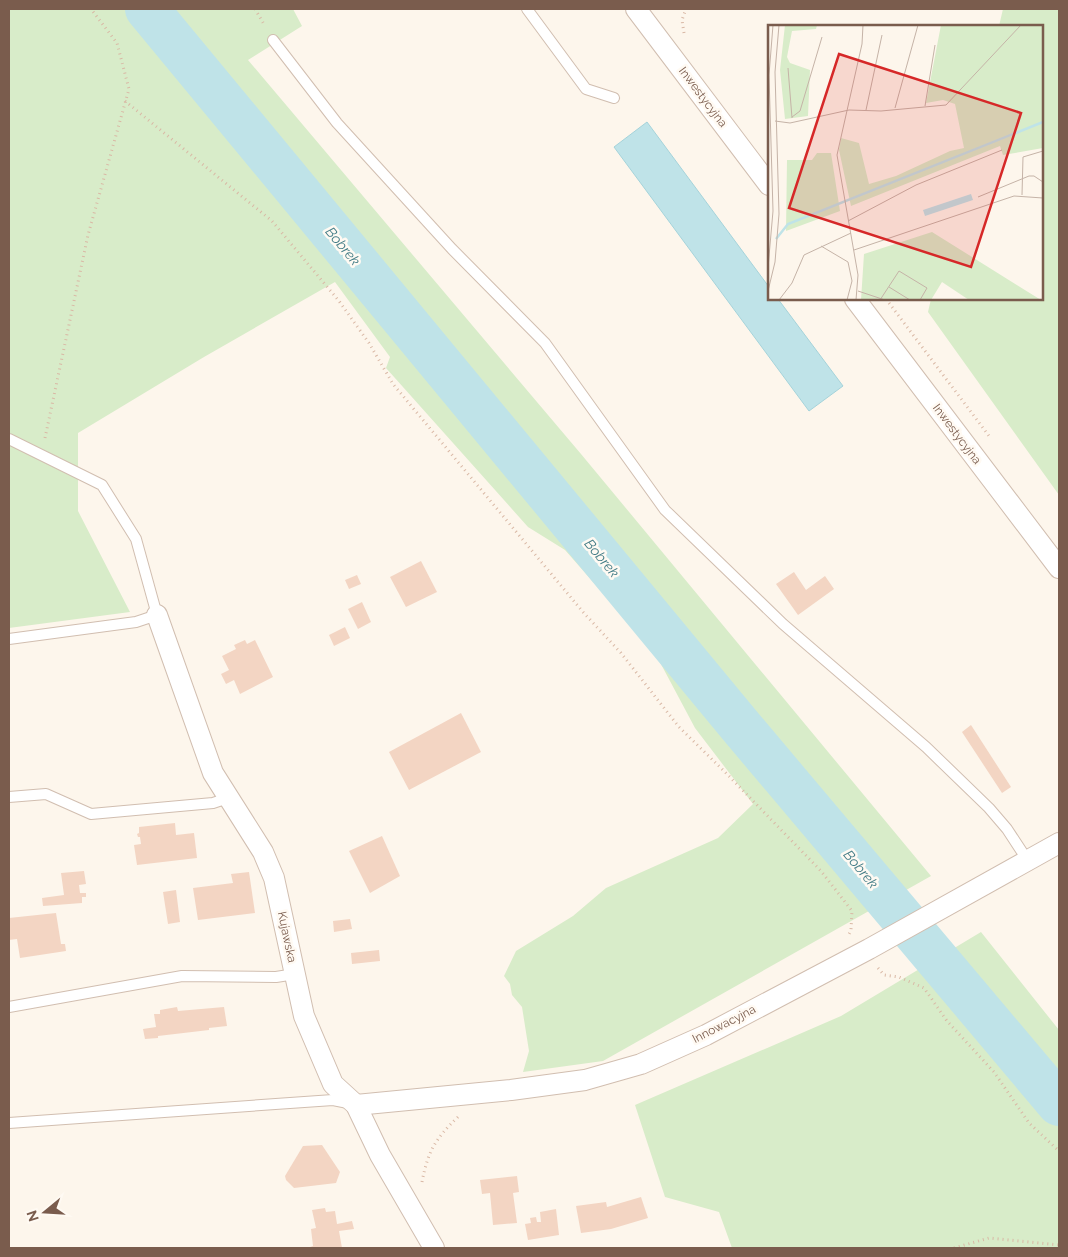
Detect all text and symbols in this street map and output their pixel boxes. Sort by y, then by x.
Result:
inset map [768,25,1043,300]
street label: Inwestycyjna [676,64,730,130]
water label: Bobrek [322,224,364,269]
street label: Inwestycyjna [930,401,984,467]
water label: Bobrek [581,536,623,581]
water label: Bobrek [840,847,882,892]
street label: Kujawska [275,910,299,964]
street label: Innowacyjna [690,1002,758,1046]
north arrow [20,1187,70,1237]
text: N [23,1208,42,1224]

